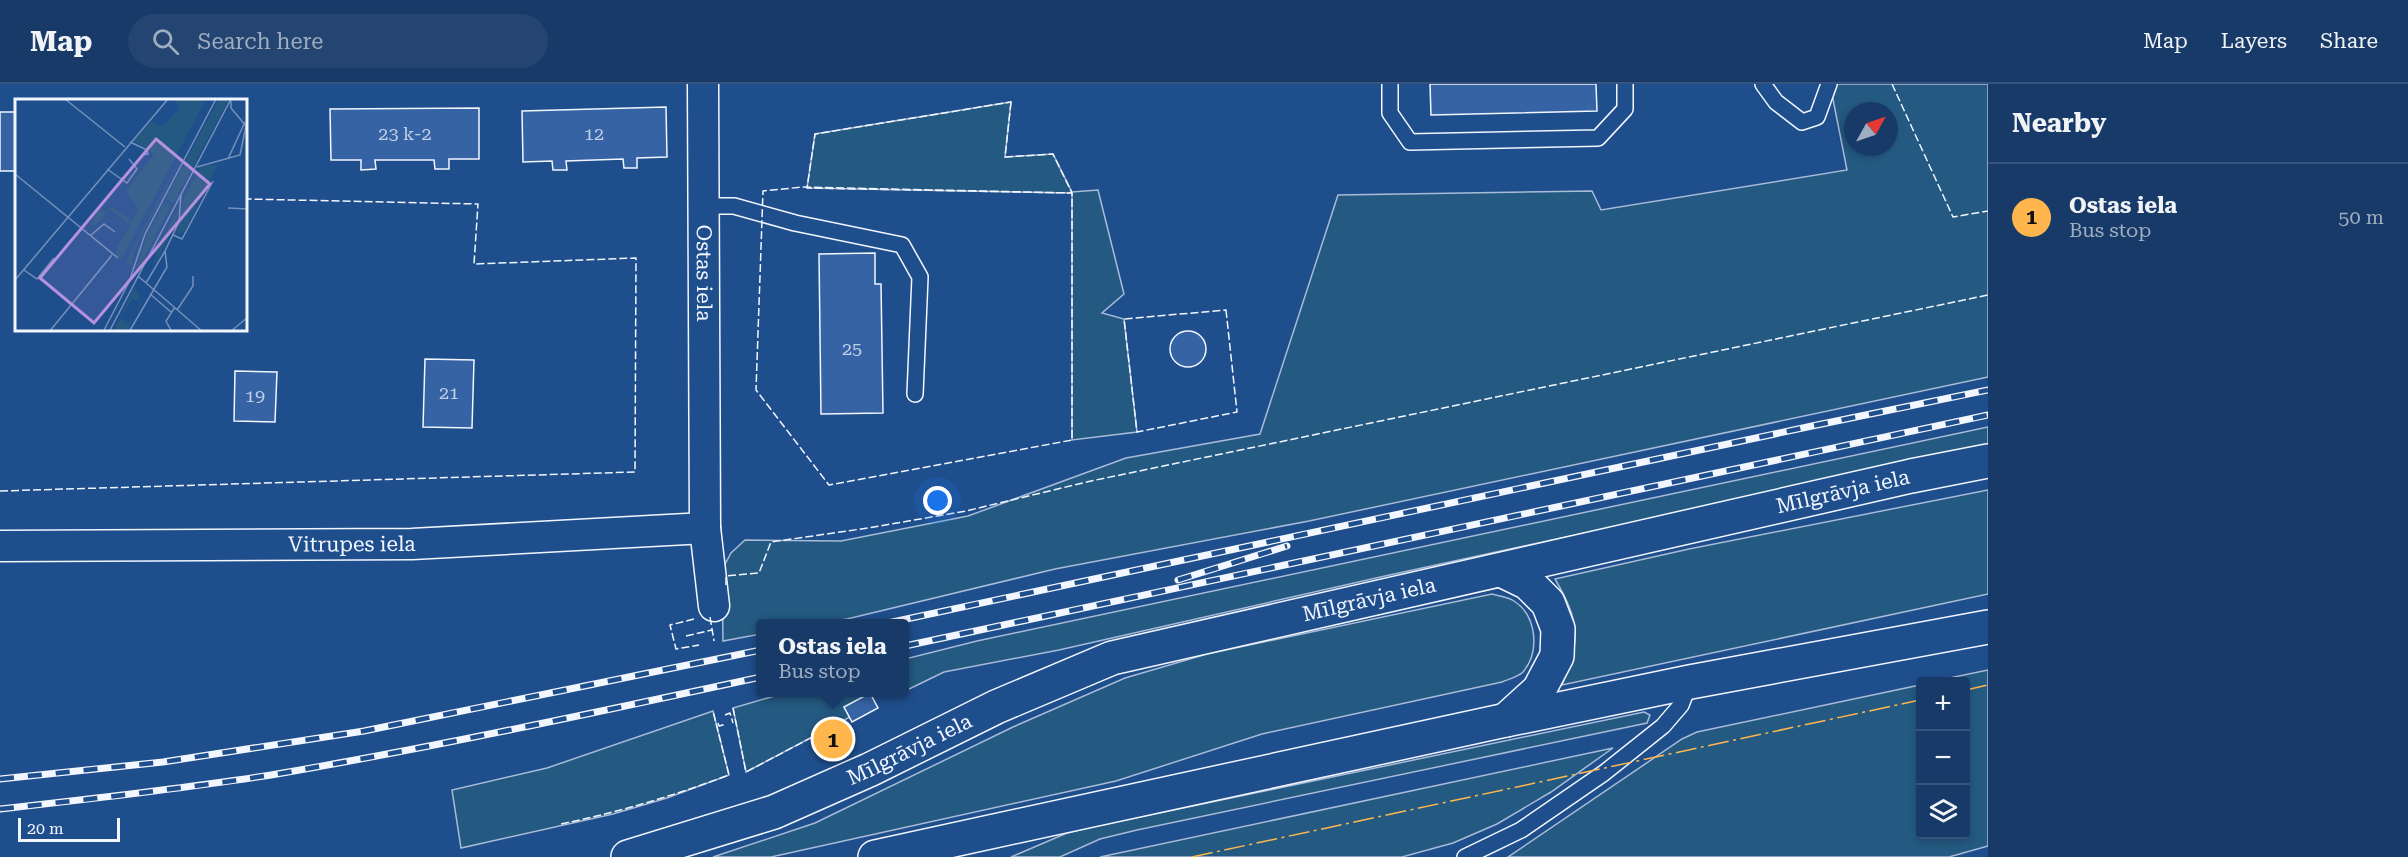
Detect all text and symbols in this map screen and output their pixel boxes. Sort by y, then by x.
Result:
search box [128,14,548,68]
text: Map [30,25,92,58]
icon: search [149,25,182,58]
text: Search here [197,29,323,54]
text: Map [2143,29,2188,53]
text: Layers [2221,29,2287,53]
text: Share [2320,29,2378,53]
inset map [15,99,248,332]
north arrow [1844,102,1898,156]
text: Nearby [2012,108,2106,138]
house number: 23 k-2 [378,123,432,144]
house number: 12 [584,123,604,144]
text: Ostas iela [2069,193,2177,218]
text: 1 [2026,205,2037,229]
text: 50 m [2338,205,2384,229]
text: Bus stop [2069,218,2151,242]
street label: Ostas iela [692,224,716,322]
house number: 25 [842,338,862,359]
house number: 21 [439,382,459,403]
house number: 19 [245,385,265,406]
street label: Mīlgrāvja iela [1774,465,1913,518]
your location [923,486,952,515]
street label: Vitrupes iela [288,532,416,557]
street label: Mīlgrāvja iela [1300,572,1439,626]
popup [756,619,909,697]
text: Ostas iela [778,634,887,659]
text: Bus stop [778,659,861,683]
map controls [1916,677,1970,839]
button: + [1916,677,1970,731]
street label: Mīlgrāvja iela [843,709,977,790]
pin: 1 [814,716,852,762]
button: − [1916,731,1970,785]
button: layers [1916,785,1970,839]
scale bar [18,815,120,842]
text: 20 m [27,819,64,838]

